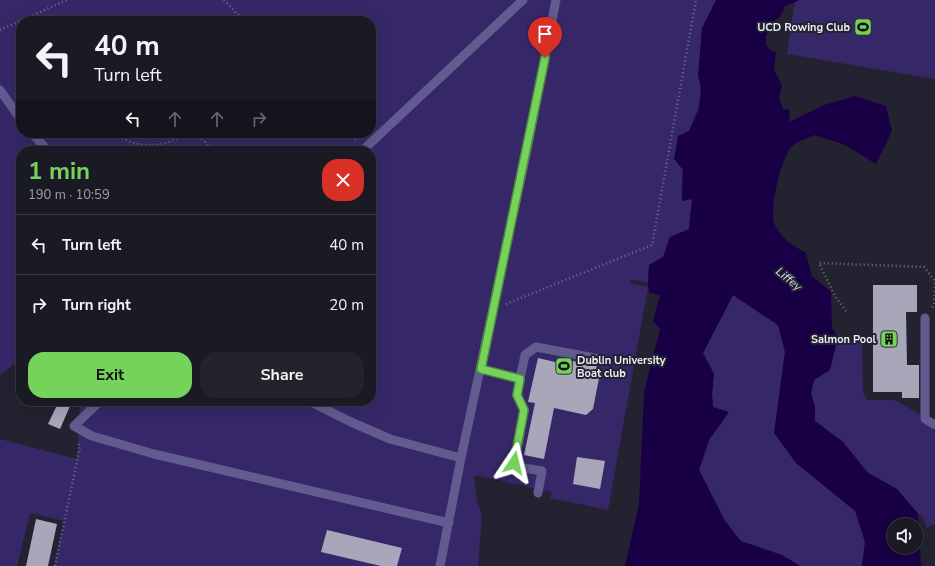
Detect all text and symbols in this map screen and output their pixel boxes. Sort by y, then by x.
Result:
pin [528,17,562,58]
sports icon: UCD Rowing Club [853,17,873,37]
place label: UCD Rowing Club [757,20,850,35]
icon: arrive [534,23,556,45]
text: 40 m [94,27,160,65]
icon: left [28,32,80,84]
text: Turn left [94,63,162,87]
icon: left [122,108,144,130]
icon: ahead [164,108,186,130]
icon: ahead [206,108,228,130]
icon: right [248,108,270,130]
text: 1 min [28,155,90,187]
button: close [322,159,364,201]
text: 190 m · 10:59 [28,186,110,204]
icon: left [28,234,50,256]
text: Turn left [62,235,121,255]
text: 40 m [329,235,364,255]
water label: Liffey [773,264,806,295]
icon: right [28,294,50,316]
text: Turn right [62,295,131,315]
text: 20 m [329,295,364,315]
building icon: Salmon Pool [879,329,899,349]
place label: Salmon Pool [811,332,876,347]
button: Exit [28,352,192,398]
button: Share [200,352,364,398]
place label: Dublin University Boat club [577,353,666,381]
sports icon: Dublin University Boat club [554,356,574,376]
position arrow [493,442,535,484]
map controls [887,518,923,554]
button: sound [887,518,923,554]

